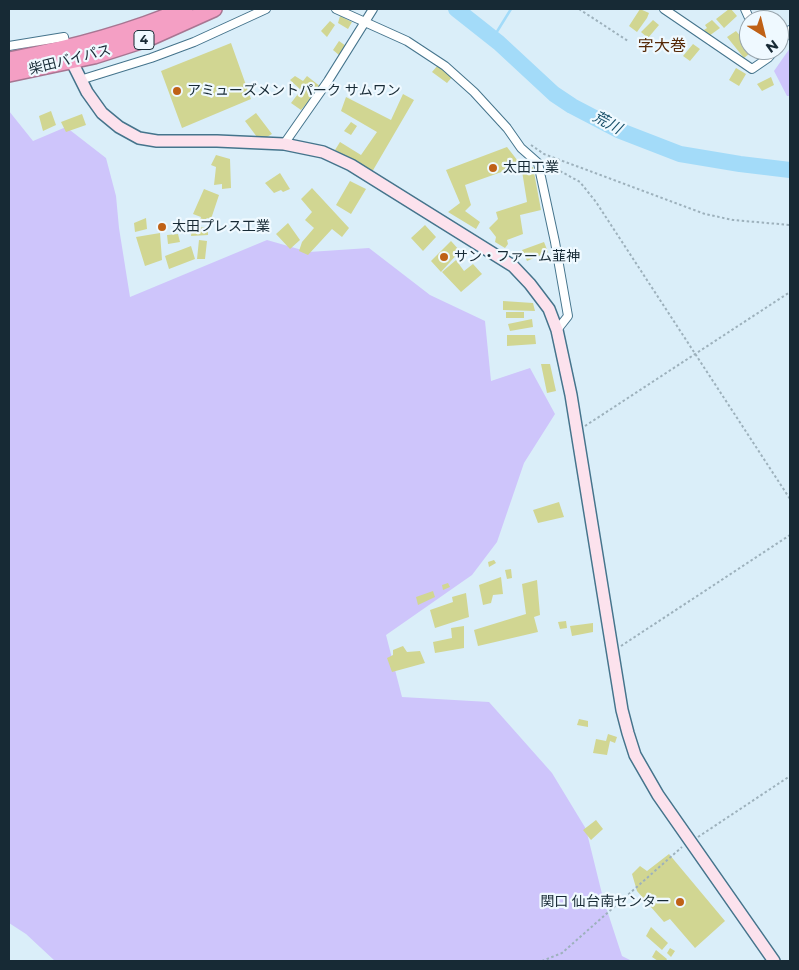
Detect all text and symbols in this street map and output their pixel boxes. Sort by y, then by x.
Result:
north arrow [739,10,789,60]
road number: 4 [134,30,154,50]
district label: 字大巻 [638,36,686,56]
text: N [762,36,782,57]
street label: 柴田バイパス [27,42,113,78]
place label: アミューズメントパーク サムワン [187,83,401,99]
marker: アミューズメントパーク サムワン [171,85,183,97]
water label: 荒川 [590,108,624,138]
place label: 太田工業 [503,160,559,176]
marker: 太田工業 [487,162,499,174]
place label: 太田プレス工業 [172,219,270,235]
marker: 太田プレス工業 [156,221,168,233]
place label: サン・ファーム韮神 [454,249,580,265]
marker: サン・ファーム韮神 [438,251,450,263]
place label: 関口 仙台南センター [540,894,670,910]
marker: 関口 仙台南センター [674,896,686,908]

